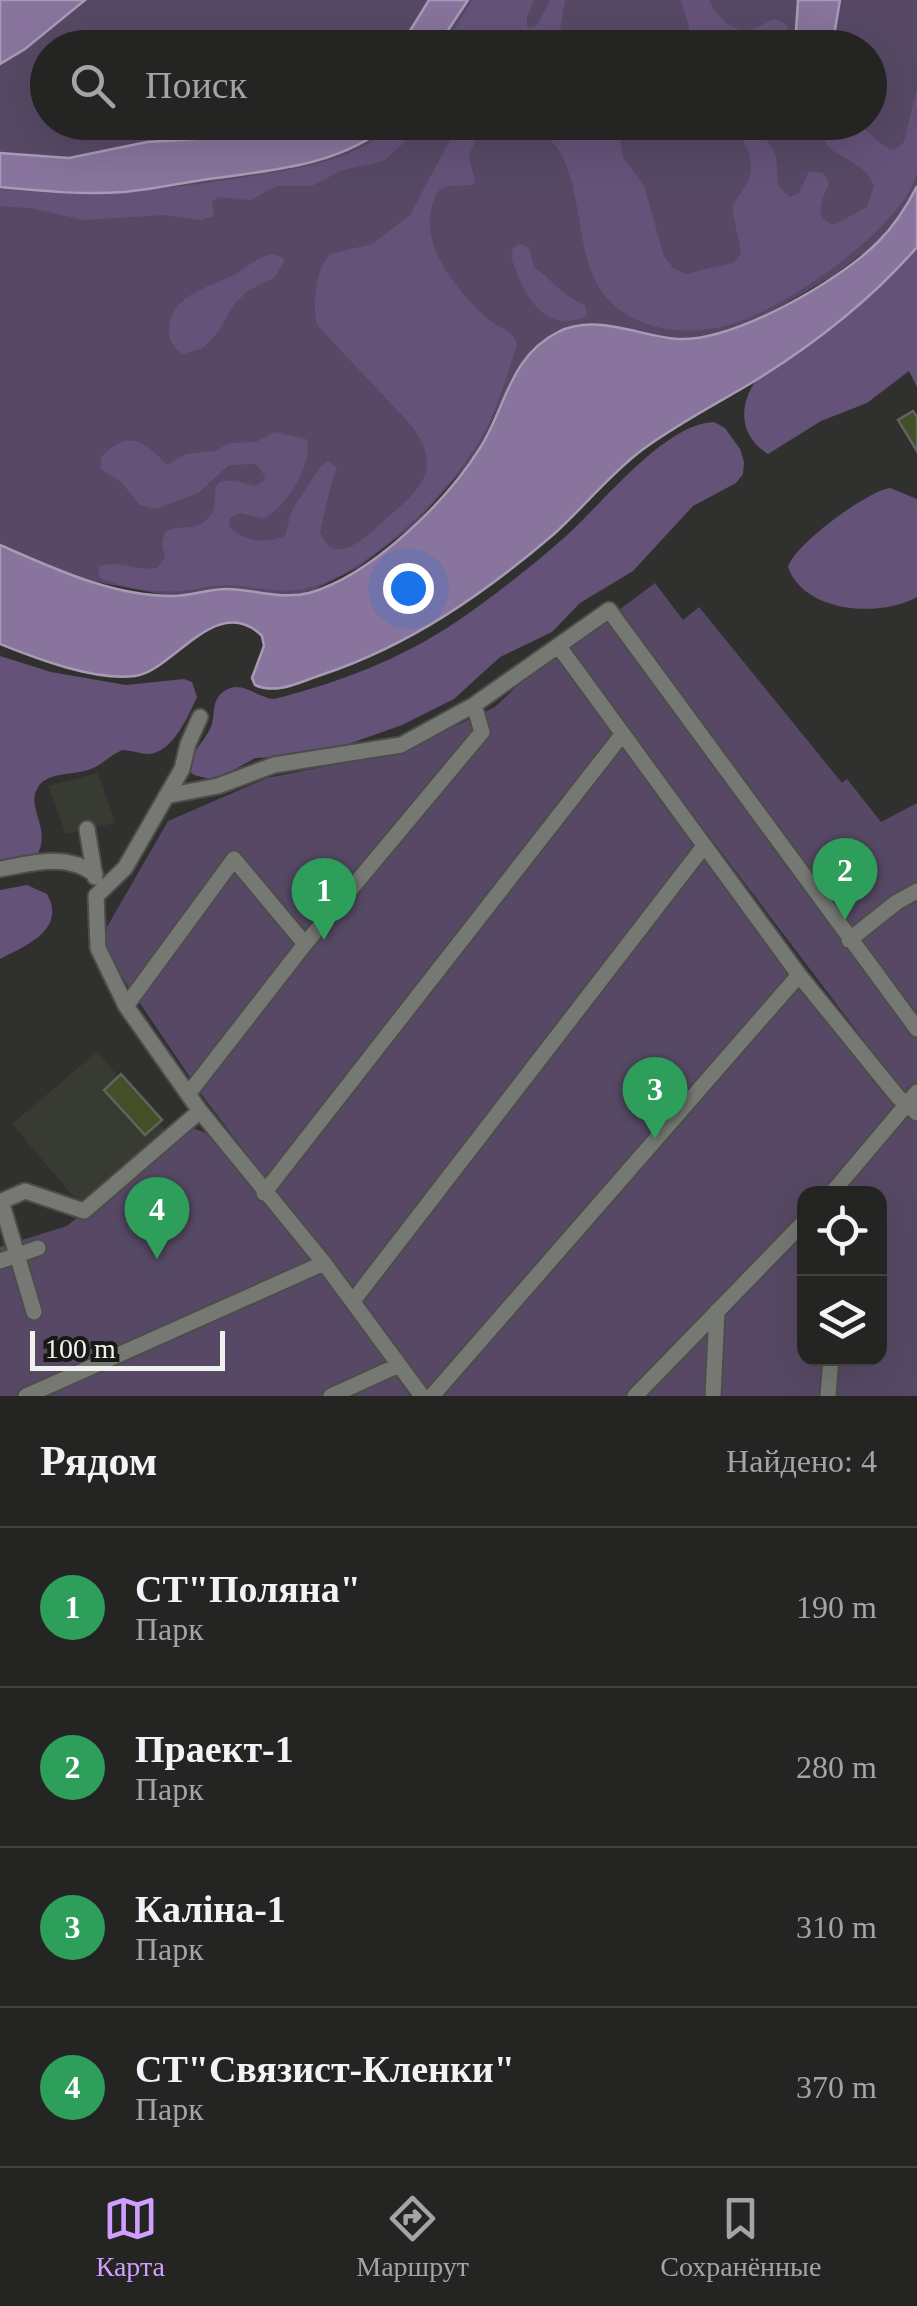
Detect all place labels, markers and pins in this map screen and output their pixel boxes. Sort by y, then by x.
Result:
pin: 2 [812,838,878,920]
pin: 1 [292,858,356,940]
pin: 3 [622,1056,688,1139]
pin: 4 [124,1176,190,1259]

